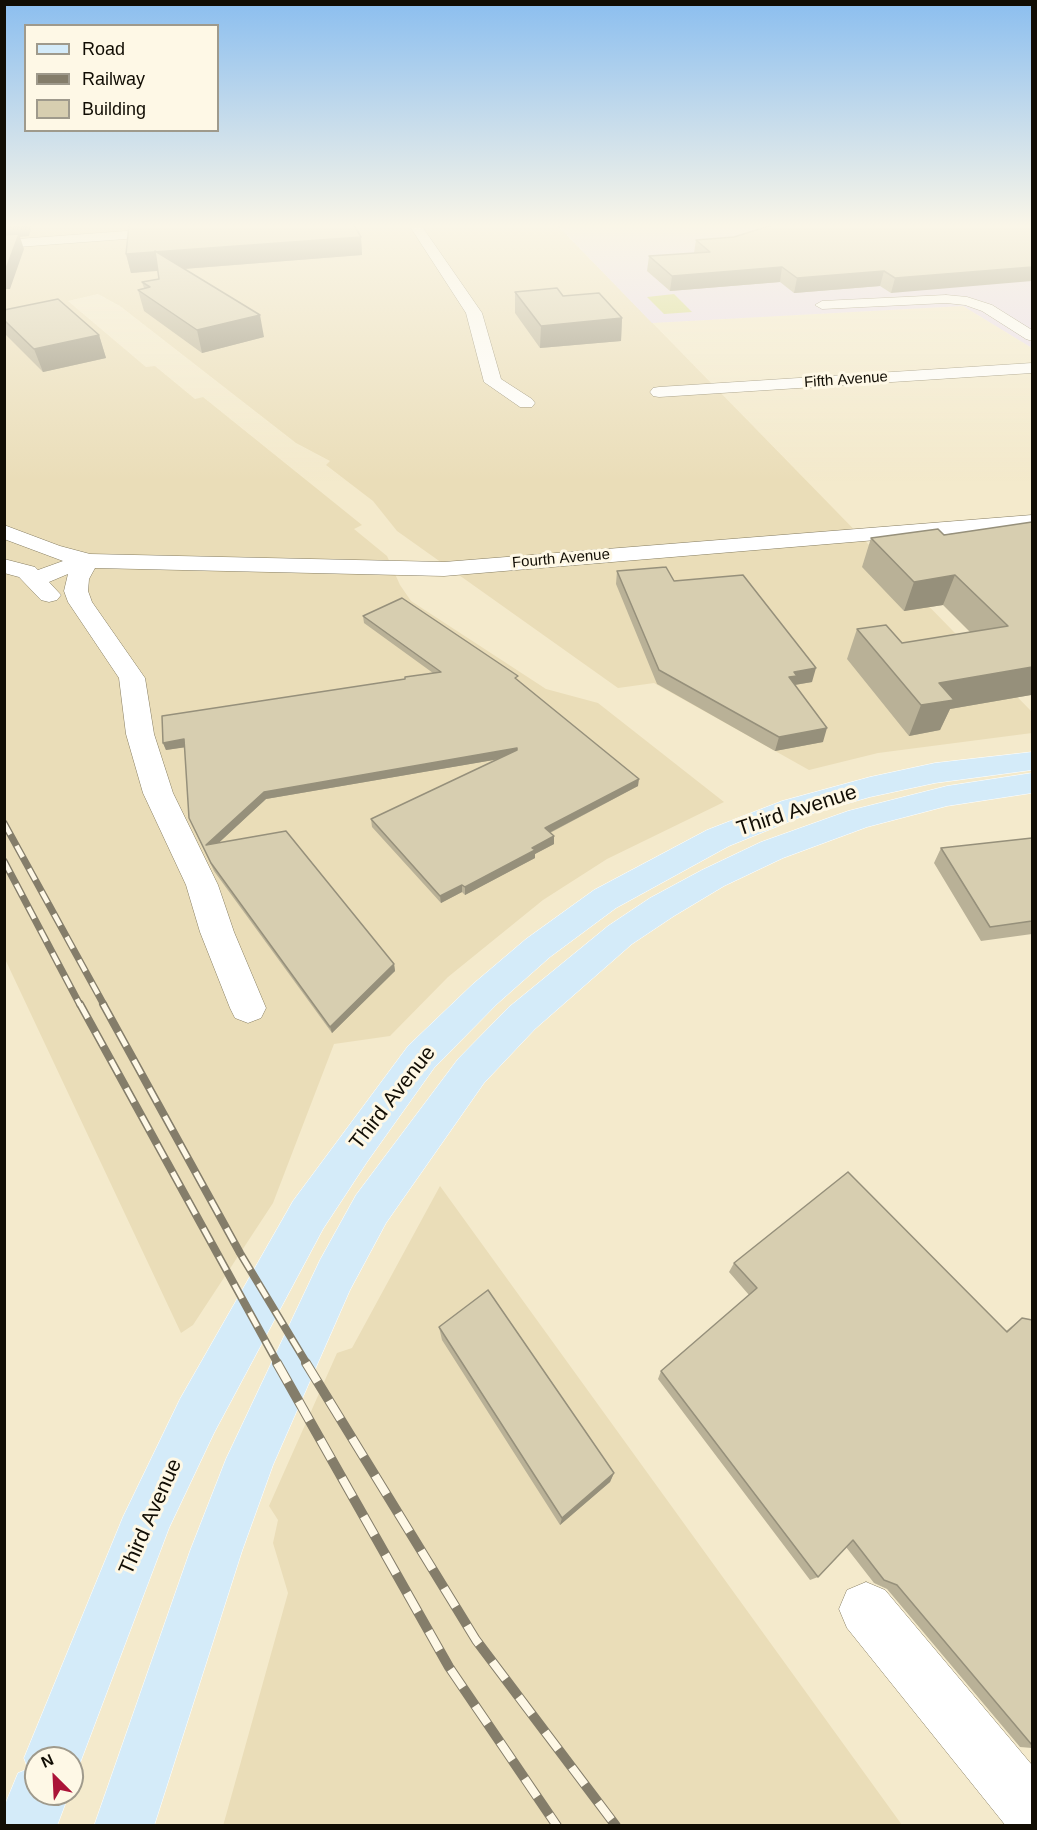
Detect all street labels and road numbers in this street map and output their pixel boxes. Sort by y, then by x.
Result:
street label: Fifth Avenue [804,368,888,392]
street label: Fourth Avenue [511,546,611,572]
street label: Third Avenue [734,780,860,842]
street label: Third Avenue [345,1041,441,1155]
street label: Third Avenue [114,1455,188,1579]

